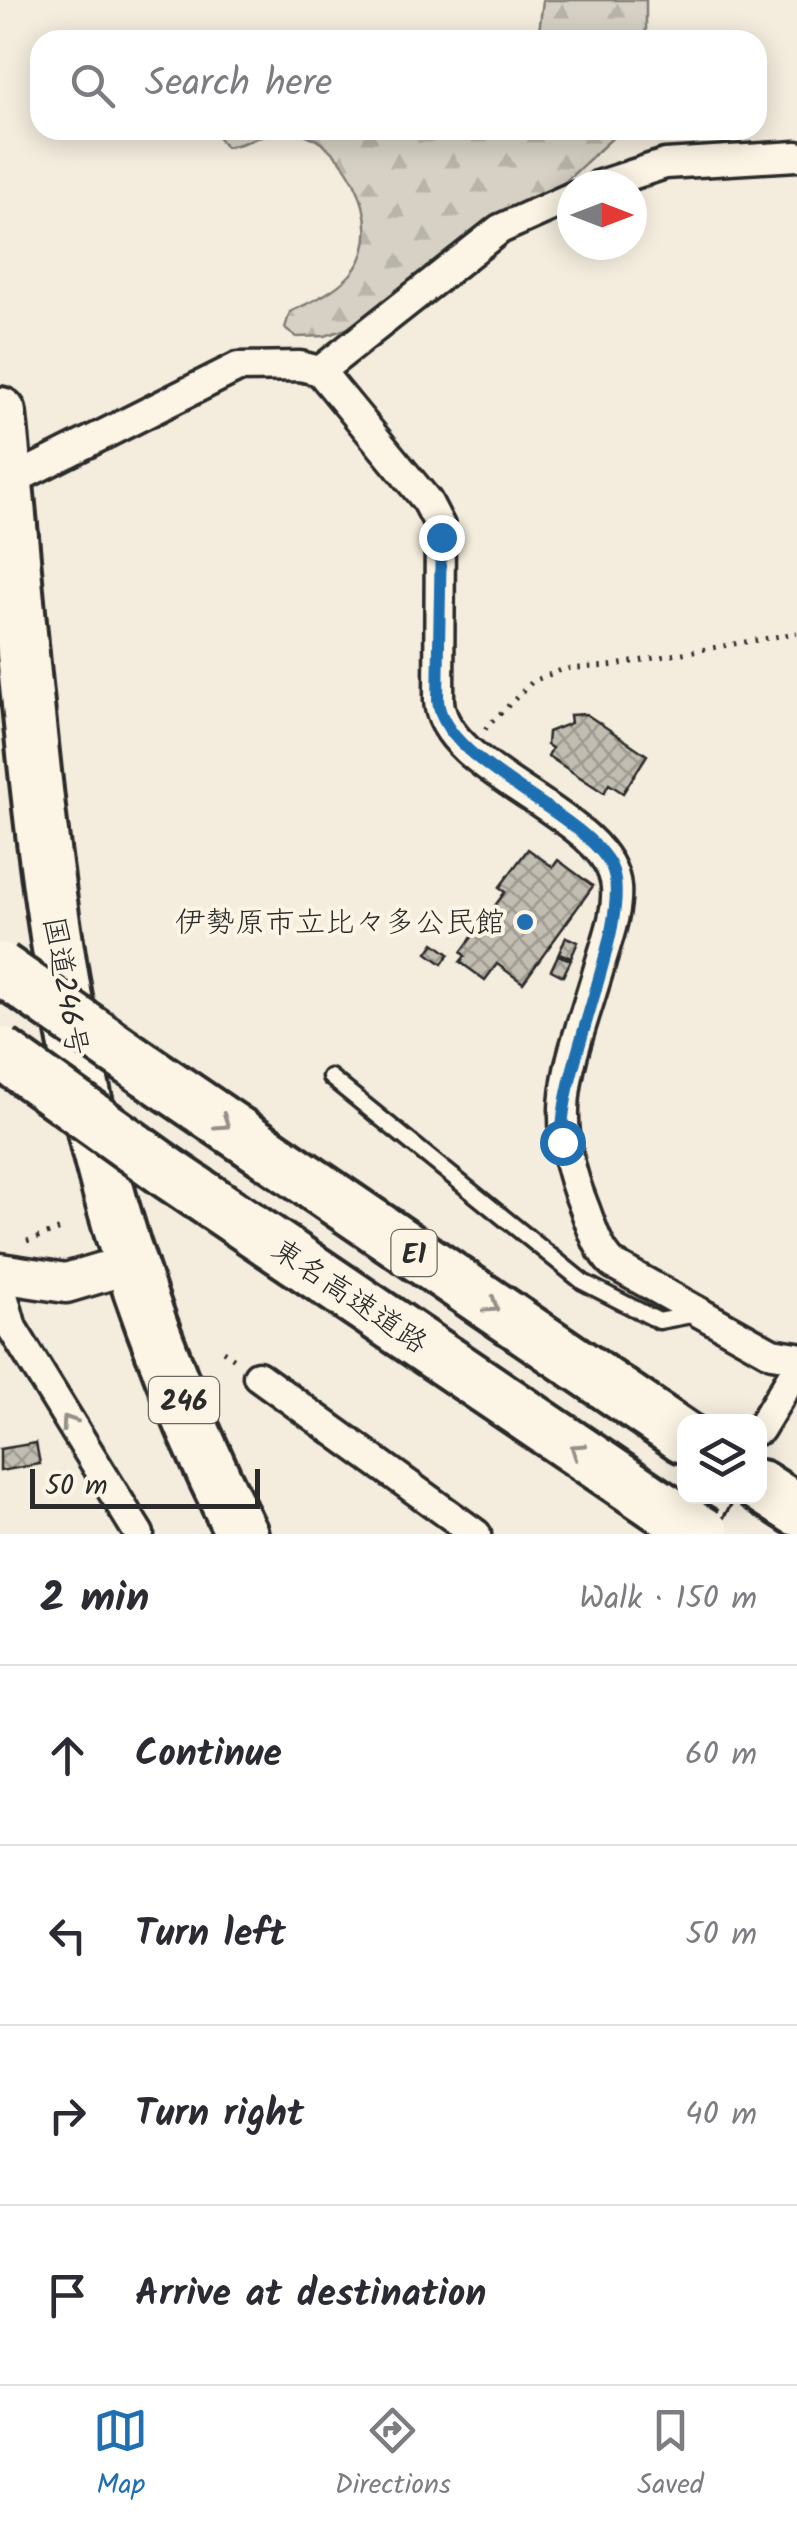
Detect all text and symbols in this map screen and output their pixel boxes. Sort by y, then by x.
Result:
search box [30,30,767,140]
text: Search here [145,55,332,115]
icon: search [65,58,120,113]
north arrow [557,170,647,260]
route end [419,515,465,561]
place label: 伊勢原市立比々多公民館 [175,900,505,948]
marker: 伊勢原市立比々多公民館 [514,911,536,933]
street label: 国道246号 [28,913,100,1060]
one-way arrow [212,1111,231,1129]
route start [540,1120,586,1166]
street label: 東名高速道路 [261,1227,437,1368]
road number: E1 [392,1230,436,1276]
one-way arrow [480,1294,499,1312]
road number: 246 [149,1377,219,1423]
map controls [677,1414,767,1504]
button: layers [677,1414,767,1504]
one-way arrow [61,1415,80,1433]
one-way arrow [570,1444,589,1462]
scale bar [30,1464,260,1508]
text: 50 m [45,1464,108,1509]
text: 2 min [40,1566,149,1633]
text: Walk · 150 m [579,1574,757,1625]
text: Continue [135,1725,282,1785]
icon: ahead [40,1728,95,1783]
text: 60 m [685,1730,757,1781]
text: Turn left [135,1905,286,1965]
icon: left [40,1908,95,1963]
text: 50 m [686,1910,757,1961]
text: Turn right [135,2085,304,2145]
icon: right [40,2088,95,2143]
text: 40 m [685,2090,757,2141]
text: Arrive at destination [135,2265,486,2325]
icon: arrive [40,2268,95,2323]
tab: Map [93,2403,148,2508]
tab: Directions [335,2403,451,2508]
tab: Saved [637,2403,704,2508]

